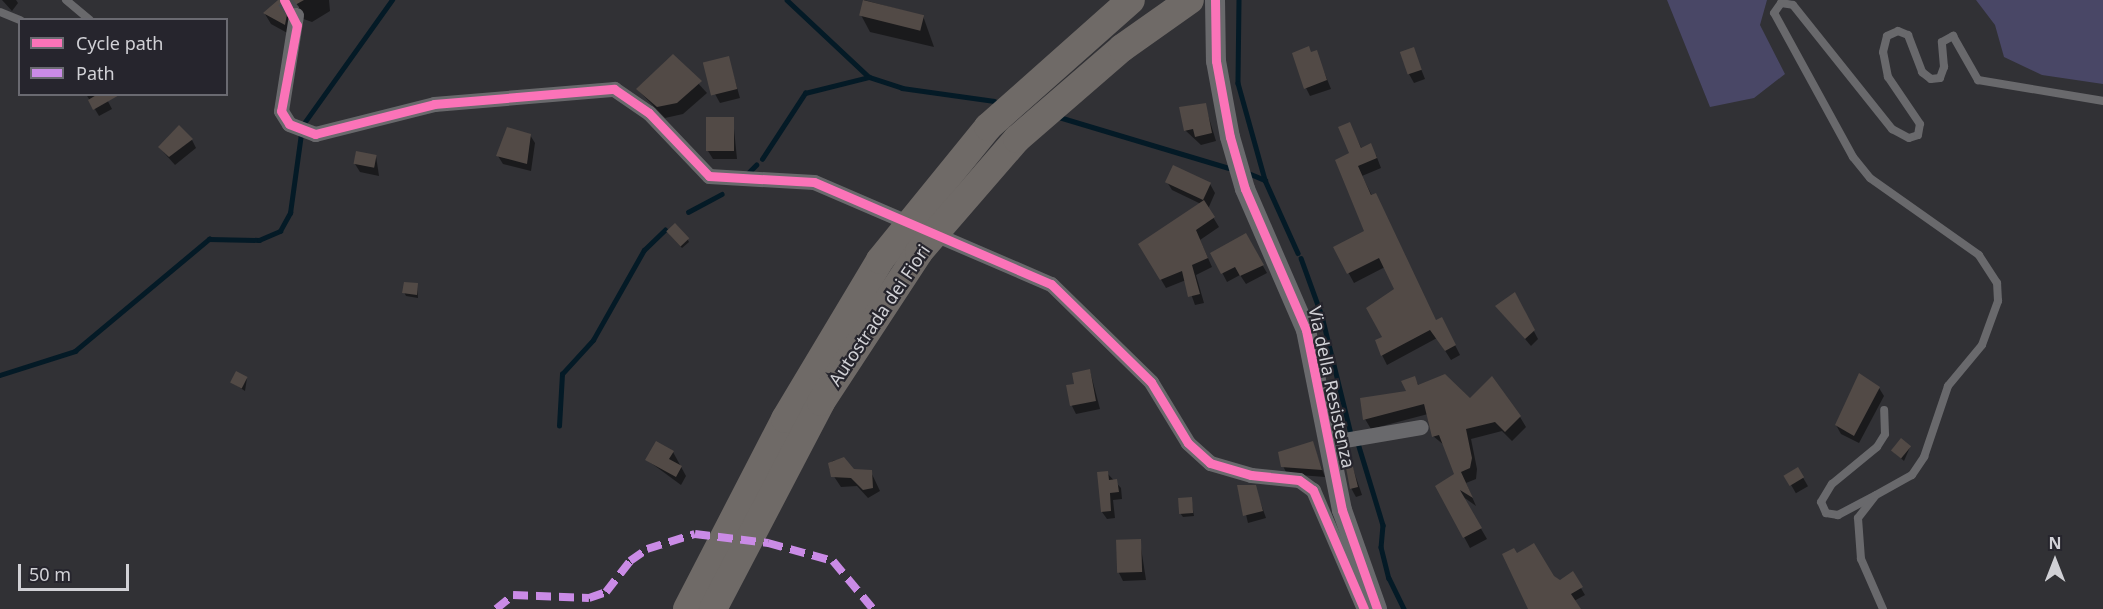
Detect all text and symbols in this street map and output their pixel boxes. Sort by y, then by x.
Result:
legend [18,18,228,96]
text: Cycle path [76,31,163,55]
text: Path [76,61,115,85]
street label: Autostrada dei Fiori [824,240,934,390]
street label: Via della Resistenza [1304,304,1360,470]
north arrow [2025,531,2085,591]
text: N [2048,532,2062,554]
scale bar [21,552,132,590]
text: 50 m [29,562,71,586]

